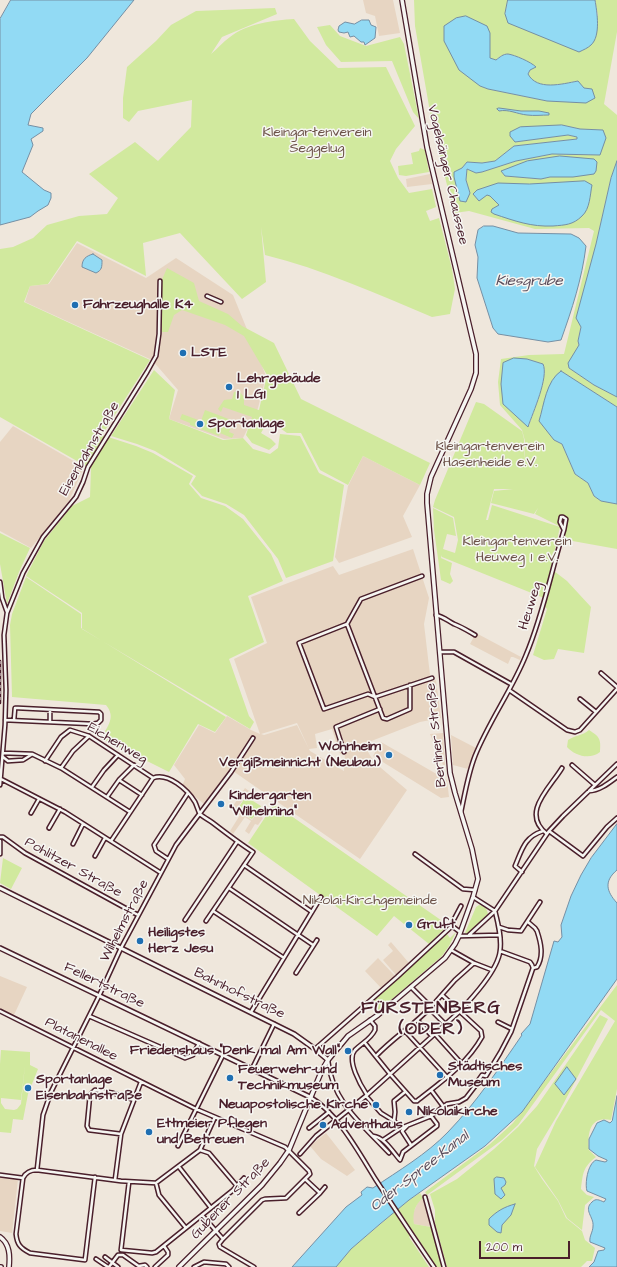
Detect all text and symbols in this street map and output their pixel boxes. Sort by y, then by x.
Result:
street label: Vogelsänger Chaussee [423,103,471,247]
park label: Kleingartenverein Seggelug [263,125,371,158]
water label: Kiesgrube [495,273,563,291]
place label: Fahrzeughalle K4 [83,297,193,313]
marker: Fahrzeughalle K4 [70,300,80,310]
place label: LSTE [191,345,227,361]
marker: LSTE [178,348,188,358]
place label: Lehrgebäude 1 LG1 [237,371,321,404]
marker: Lehrgebäude 1 LG1 [224,382,234,392]
street label: Eisenbahnstraße [56,399,124,499]
place label: Sportanlage [208,416,284,432]
marker: Sportanlage [195,419,205,429]
park label: Kleingartenverein Hasenheide e.V. [436,439,544,472]
park label: Kleingartenverein Heuweg 1 e.V. [463,534,571,566]
street label: Heuweg [516,580,546,632]
street label: Berliner Straße [423,682,451,788]
street label: Eichenweg [84,720,150,768]
place label: Wohnheim Vergißmeinnicht (Neubau) [219,739,381,772]
marker: Wohnheim Vergißmeinnicht (Neubau) [384,750,394,760]
place label: Kindergarten "Wilhelmina" [229,788,311,820]
marker: Kindergarten "Wilhelmina" [216,799,226,809]
street label: Pohlitzer Straße [21,834,125,902]
street label: Wilhelmstraße [97,877,153,965]
park label: Nikolai-Kirchgemeinde [303,893,437,909]
place label: Gruft [417,917,456,933]
marker: Gruft [404,920,414,930]
place label: Heiligstes Herz Jesu [148,925,213,958]
marker: Heiligstes Herz Jesu [135,936,145,946]
street label: Fellertstraße [61,959,147,1013]
street label: Bahnhofstraße [191,965,287,1023]
district label: FÜRSTENBERG (ODER) [361,998,501,1040]
street label: Platanenallee [42,1015,120,1065]
place label: Friedenshaus "Denk mal Am Wall" [130,1043,340,1059]
marker: Friedenshaus "Denk mal Am Wall" [343,1046,353,1056]
place label: Städtisches Museum [448,1059,522,1092]
place label: Feuerwehr-und Technikmuseum [238,1062,338,1094]
marker: Städtisches Museum [435,1070,445,1080]
place label: Sportanlage Eisenbahnstraße [36,1072,142,1104]
marker: Feuerwehr-und Technikmuseum [225,1073,235,1083]
marker: Sportanlage Eisenbahnstraße [23,1083,33,1093]
place label: Neuapostolische Kirche [219,1097,368,1113]
marker: Neuapostolische Kirche [371,1100,381,1110]
place label: Nikolaikirche [417,1104,498,1120]
marker: Nikolaikirche [404,1107,414,1117]
place label: Ettmeier Pflegen und Betreuen [157,1116,267,1148]
place label: Adventhaus [331,1117,403,1133]
marker: Adventhaus [318,1120,328,1130]
marker: Ettmeier Pflegen und Betreuen [144,1127,154,1137]
water label: Oder-Spree-Kanal [367,1128,473,1216]
street label: Gubener Straße [188,1155,274,1243]
scale bar [481,1233,572,1259]
text: 200 m [486,1239,522,1256]

